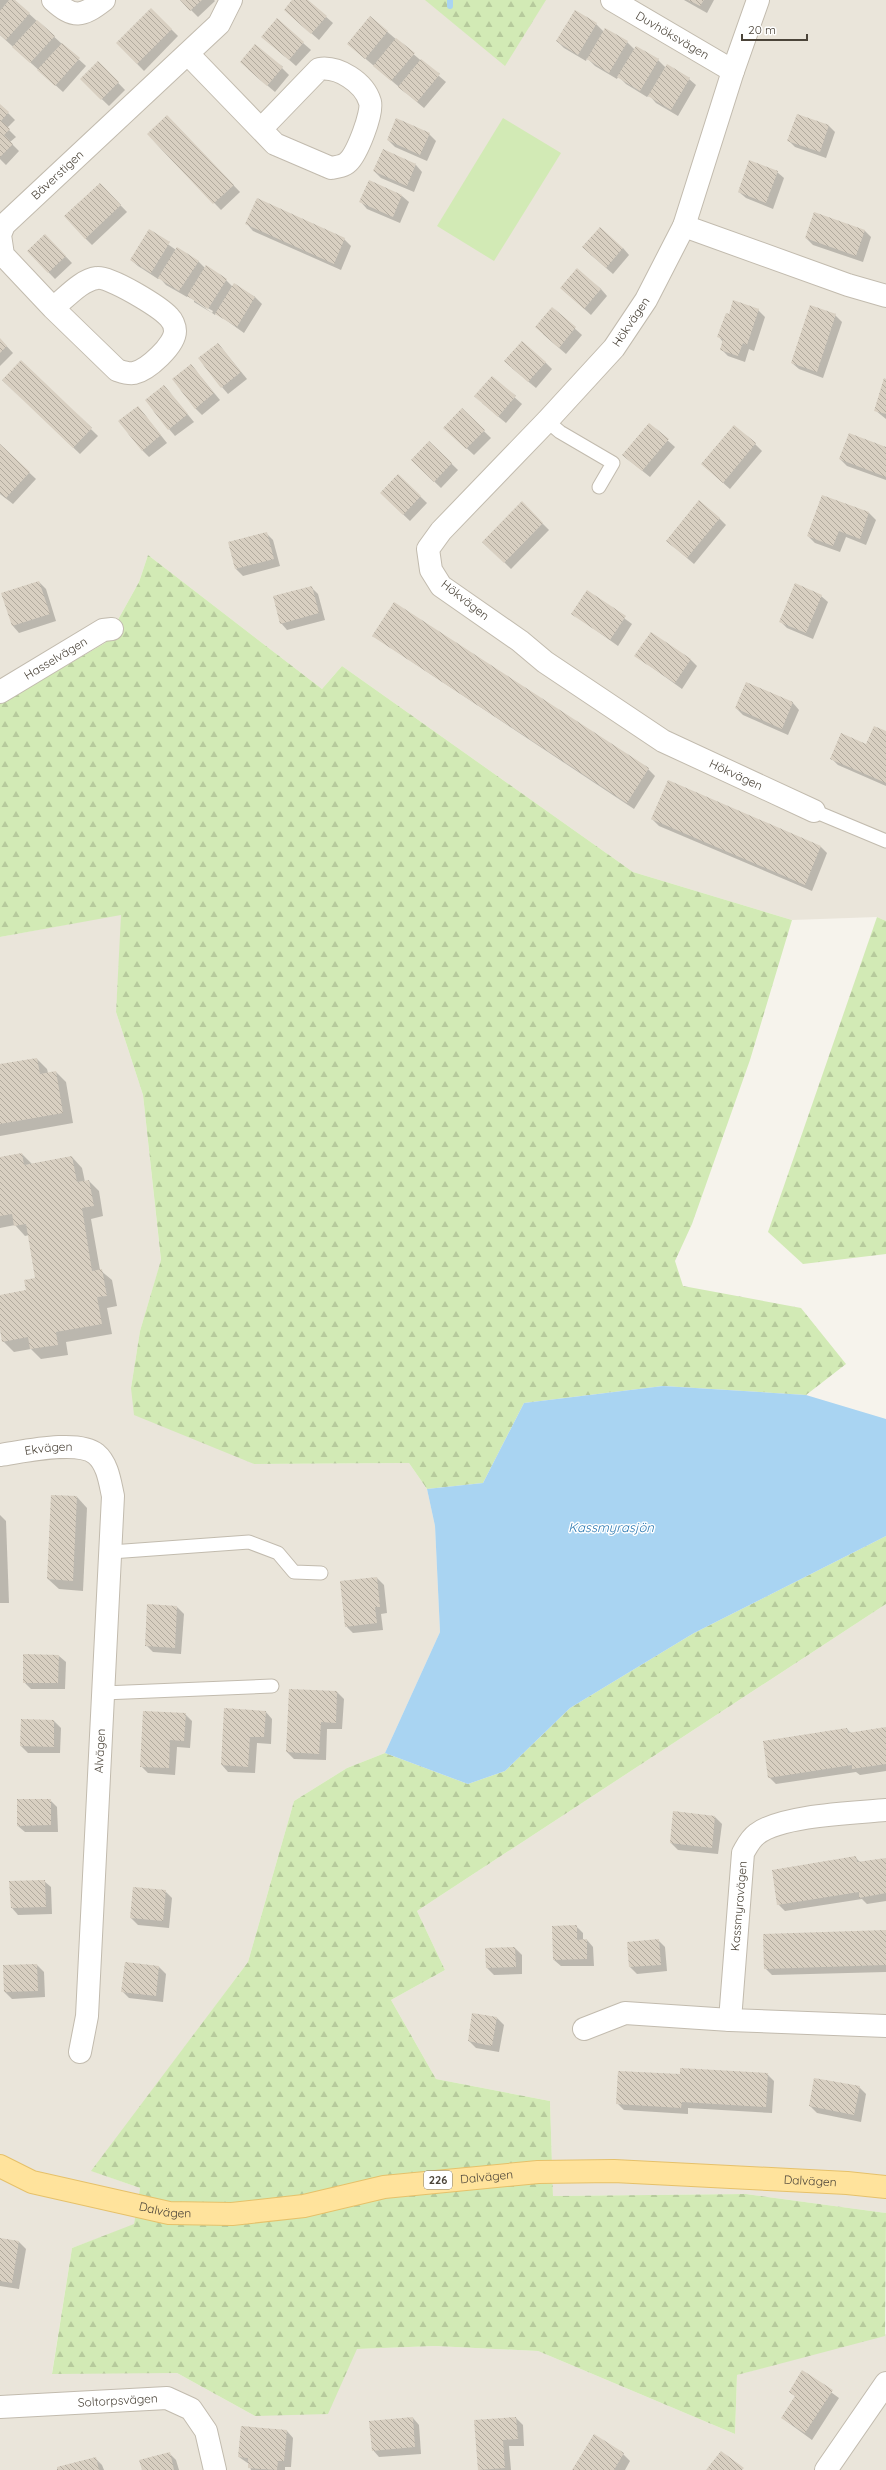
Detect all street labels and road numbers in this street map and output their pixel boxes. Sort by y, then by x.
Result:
street label: Duvhöksvägen [633,8,712,62]
street label: Bäverstigen [28,147,86,203]
street label: Hökvägen [608,294,653,349]
street label: Hökvägen [438,576,492,623]
street label: Hasselvägen [21,633,90,683]
street label: Hökvägen [707,756,765,793]
street label: Ekvägen [23,1439,73,1458]
street label: Alvägen [91,1728,108,1774]
street label: Kassmyravägen [727,1860,750,1952]
street label: Dalvägen [459,2166,514,2187]
road number: 226 [424,2171,452,2189]
street label: Dalvägen [783,2172,837,2189]
street label: Dalvägen [137,2198,191,2220]
street label: Soltorpsvägen [77,2391,158,2410]

